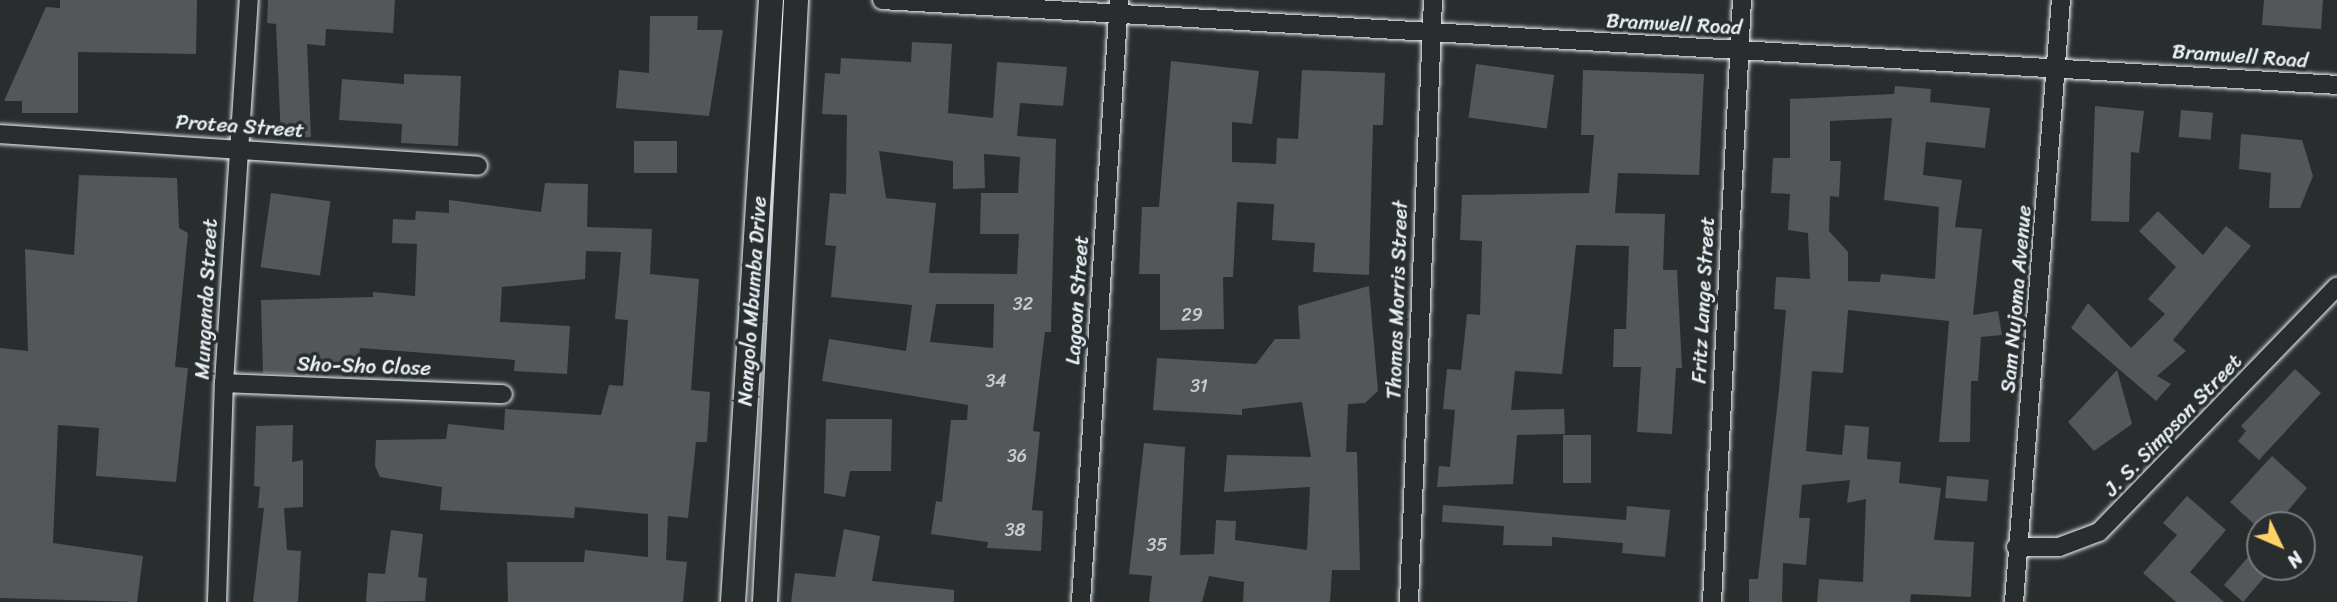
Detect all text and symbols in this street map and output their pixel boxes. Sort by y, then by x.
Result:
street label: Bramwell Road [1605,8,1743,40]
street label: Bramwell Road [2171,39,2309,73]
street label: Protea Street [175,109,305,143]
street label: Nangolo Mbumba Drive [732,195,772,407]
street label: Thomas Morris Street [1381,200,1413,400]
street label: Sam Nujoma Avenue [1995,204,2037,394]
street label: Fritz Lange Street [1686,215,1720,385]
street label: Munganda Street [189,218,223,380]
street label: Lagoon Street [1060,234,1094,366]
house number: 32 [1013,293,1033,315]
house number: 29 [1181,304,1203,326]
street label: J. S. Simpson Street [2098,348,2248,502]
street label: Sho-Sho Close [296,351,432,381]
house number: 34 [985,370,1007,392]
house number: 31 [1190,375,1208,397]
house number: 36 [1007,445,1027,467]
north arrow [2246,511,2316,581]
house number: 38 [1005,519,1025,541]
house number: 35 [1147,534,1167,556]
text: N [2279,543,2311,576]

